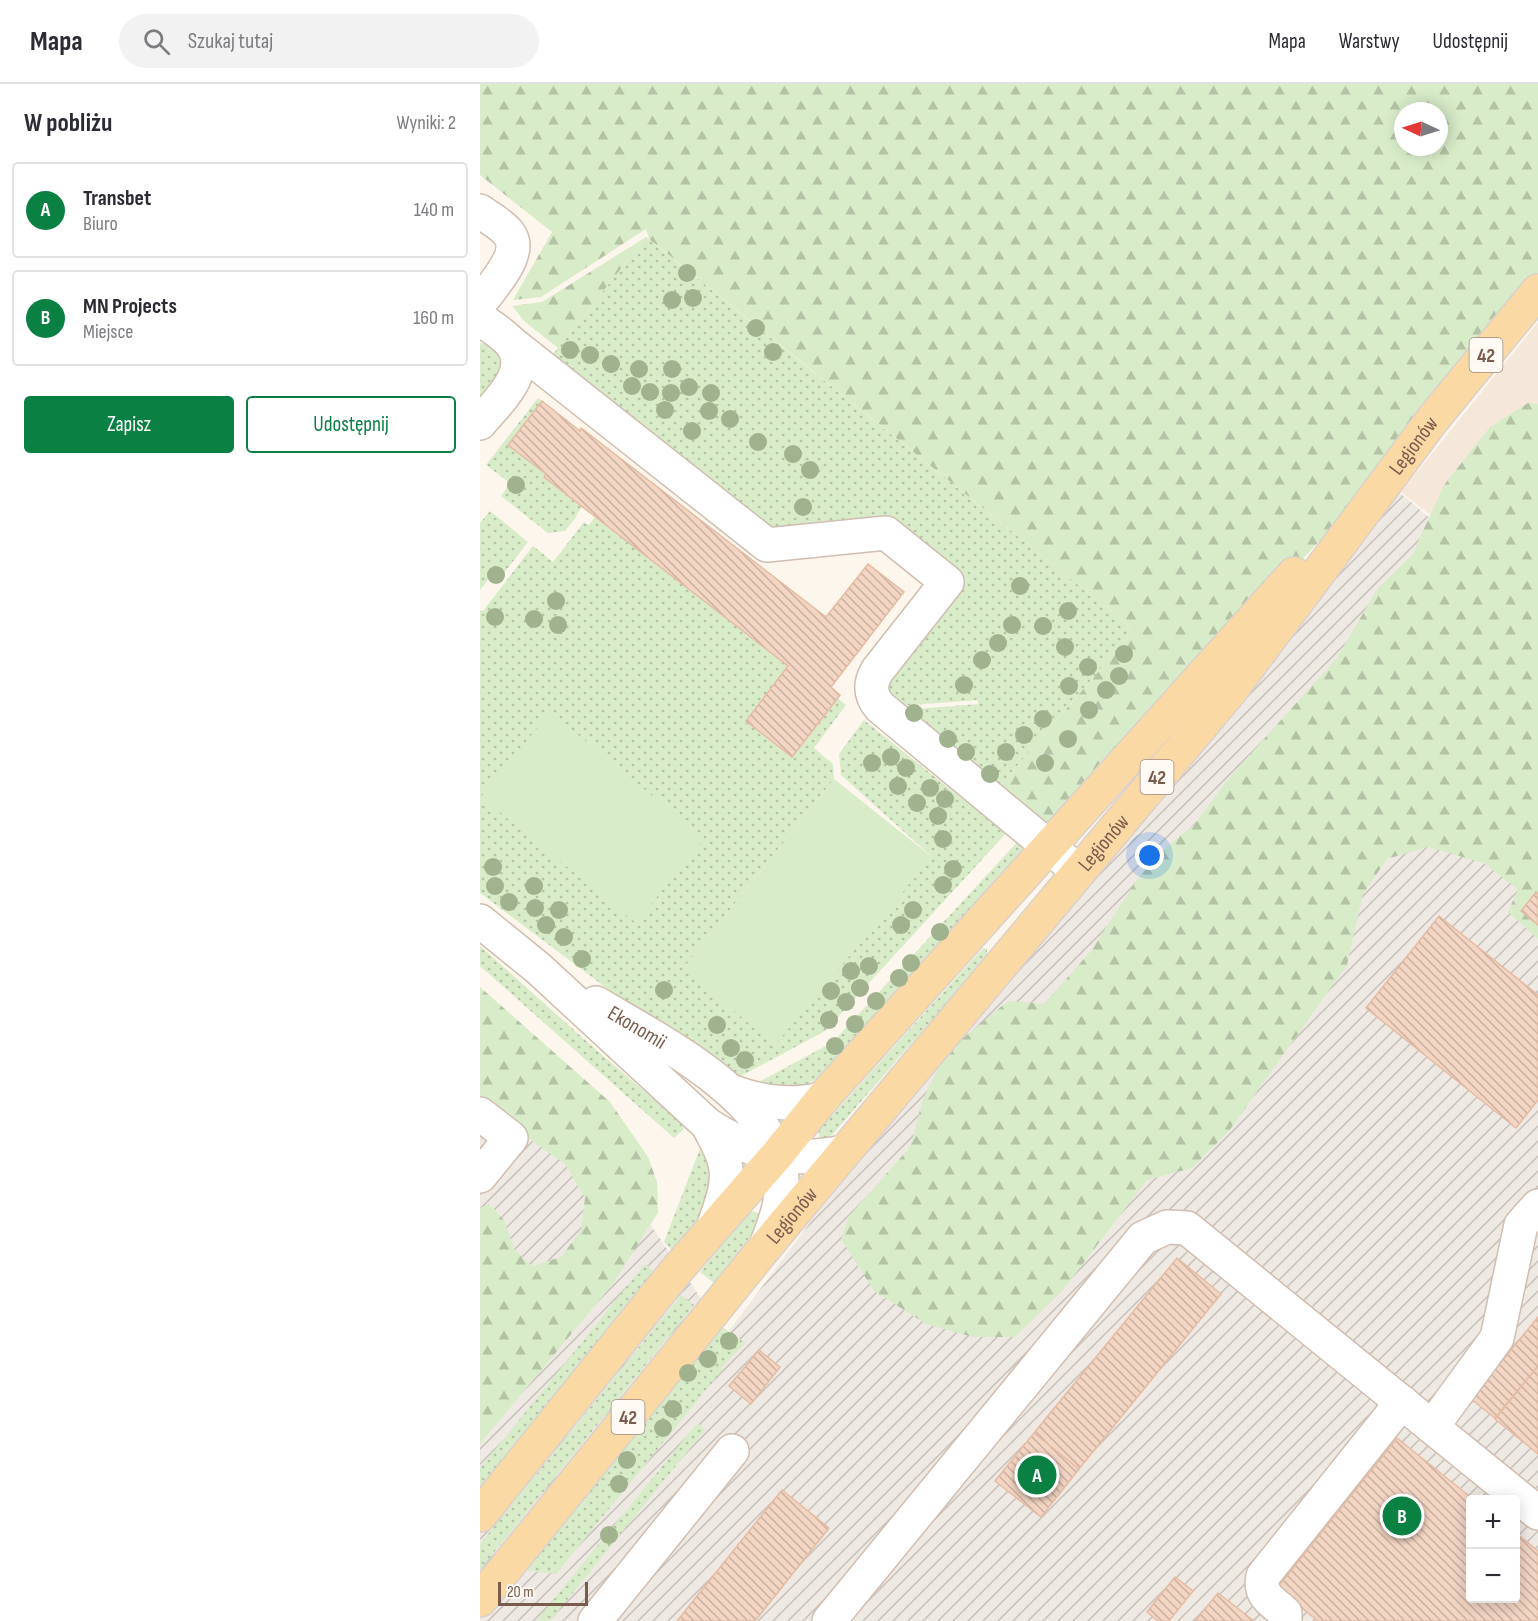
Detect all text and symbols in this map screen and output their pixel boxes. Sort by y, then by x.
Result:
search box [119,14,539,68]
text: Mapa [30,25,83,58]
icon: search [140,25,173,58]
text: Szukaj tutaj [188,28,273,55]
text: Mapa [1268,29,1306,54]
text: Warstwy [1339,29,1400,54]
text: Udostępnij [1433,29,1508,54]
north arrow [1394,102,1448,156]
text: W pobliżu [24,108,112,139]
text: Wyniki: 2 [397,111,456,135]
text: Transbet [83,185,151,212]
text: A [41,198,50,222]
text: 140 m [414,198,454,222]
text: Biuro [83,212,118,236]
text: MN Projects [83,293,177,320]
text: B [41,306,50,330]
text: 160 m [413,306,454,330]
text: Miejsce [83,320,133,344]
road number: 42 [1470,338,1502,372]
button: Zapisz [24,396,234,453]
button: Udostępnij [246,396,456,453]
street label: Legionów [1384,411,1444,480]
road number: 42 [1140,760,1174,794]
street label: Legionów [1073,809,1135,876]
your location [1135,841,1164,870]
street label: Ekonomii [603,1001,671,1055]
street label: Legionów [761,1182,823,1249]
road number: 42 [612,1400,644,1434]
pin: A [1018,1452,1056,1498]
pin: B [1382,1494,1422,1538]
map controls [1466,1495,1520,1603]
button: + [1466,1495,1520,1549]
button: − [1466,1549,1520,1603]
scale bar [498,1579,588,1606]
text: 20 m [507,1583,534,1602]

